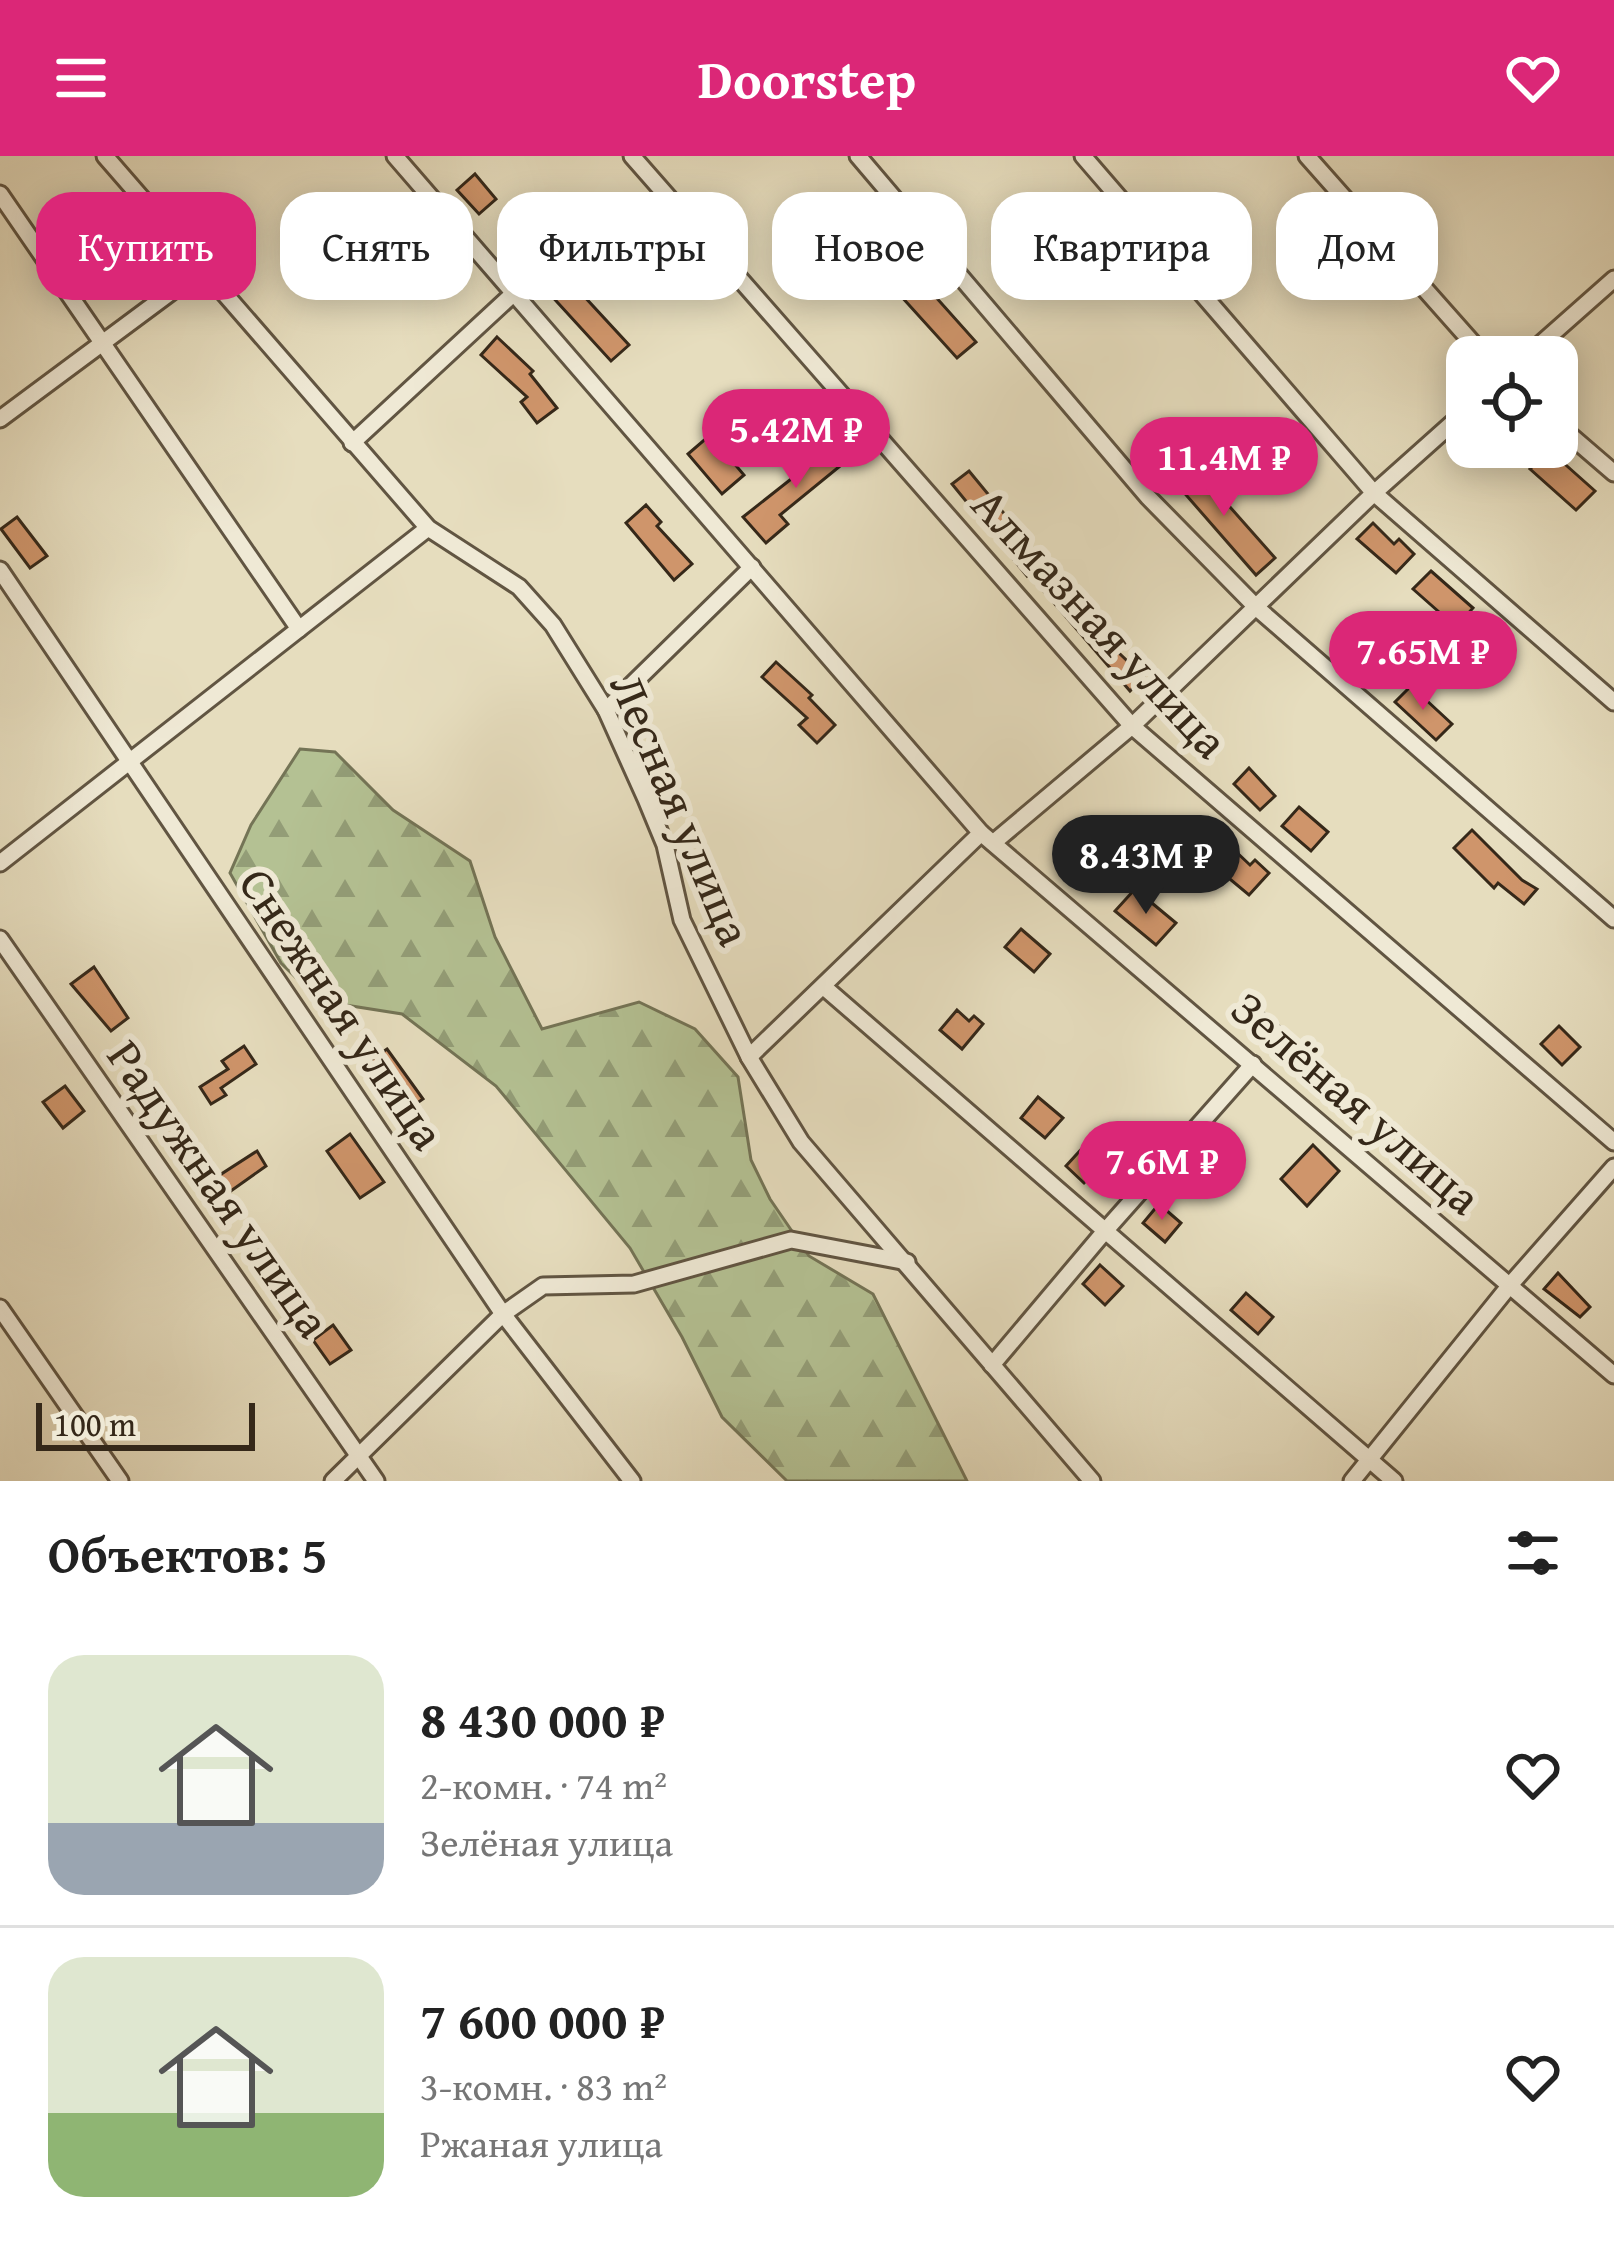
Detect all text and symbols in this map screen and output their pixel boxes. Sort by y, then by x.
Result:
text: Doorstep [698,39,916,118]
icon: menu [48,45,114,111]
icon: heart [1500,45,1566,111]
chip: Купить [36,192,256,300]
chip: Снять [280,192,473,300]
chip: Фильтры [497,192,748,300]
chip: Новое [772,192,967,300]
chip: Квартира [991,192,1252,300]
chip: Дом [1276,192,1438,300]
map controls [1446,336,1578,468]
button: locate [1446,336,1578,468]
pin: 5.42M ₽ [685,389,907,491]
text: 5.42M ₽ [729,399,863,456]
pin: 11.4M ₽ [1113,417,1335,519]
text: 11.4M ₽ [1157,427,1291,484]
street label: Алмазная улица [956,470,1246,774]
pin: 7.65M ₽ [1312,611,1534,713]
text: 7.65M ₽ [1356,621,1490,678]
street label: Лесная улица [593,662,771,956]
pin: 8.43M ₽ [1035,815,1257,917]
text: 8.43M ₽ [1079,825,1213,882]
street label: Снежная улица [222,853,464,1163]
street label: Зелёная улица [1216,973,1498,1231]
street label: Радужная улица [91,1024,349,1352]
pin: 7.6M ₽ [1064,1121,1260,1223]
text: 7.6M ₽ [1105,1131,1219,1188]
scale bar [36,1397,255,1450]
text: 100 m [54,1400,136,1448]
text: Объектов: 5 [48,1516,328,1591]
icon: filters [1500,1520,1566,1586]
text: 8 430 000 ₽ [420,1681,665,1756]
icon: home [144,1703,288,1847]
icon: heart [1500,1742,1566,1808]
text: 2-комн. · 74 m² [420,1756,667,1813]
text: Зелёная улица [420,1813,673,1870]
text: 7 600 000 ₽ [420,1982,665,2057]
icon: home [144,2005,288,2149]
icon: heart [1500,2044,1566,2110]
text: 3-комн. · 83 m² [420,2057,667,2114]
text: Ржаная улица [420,2114,663,2171]

